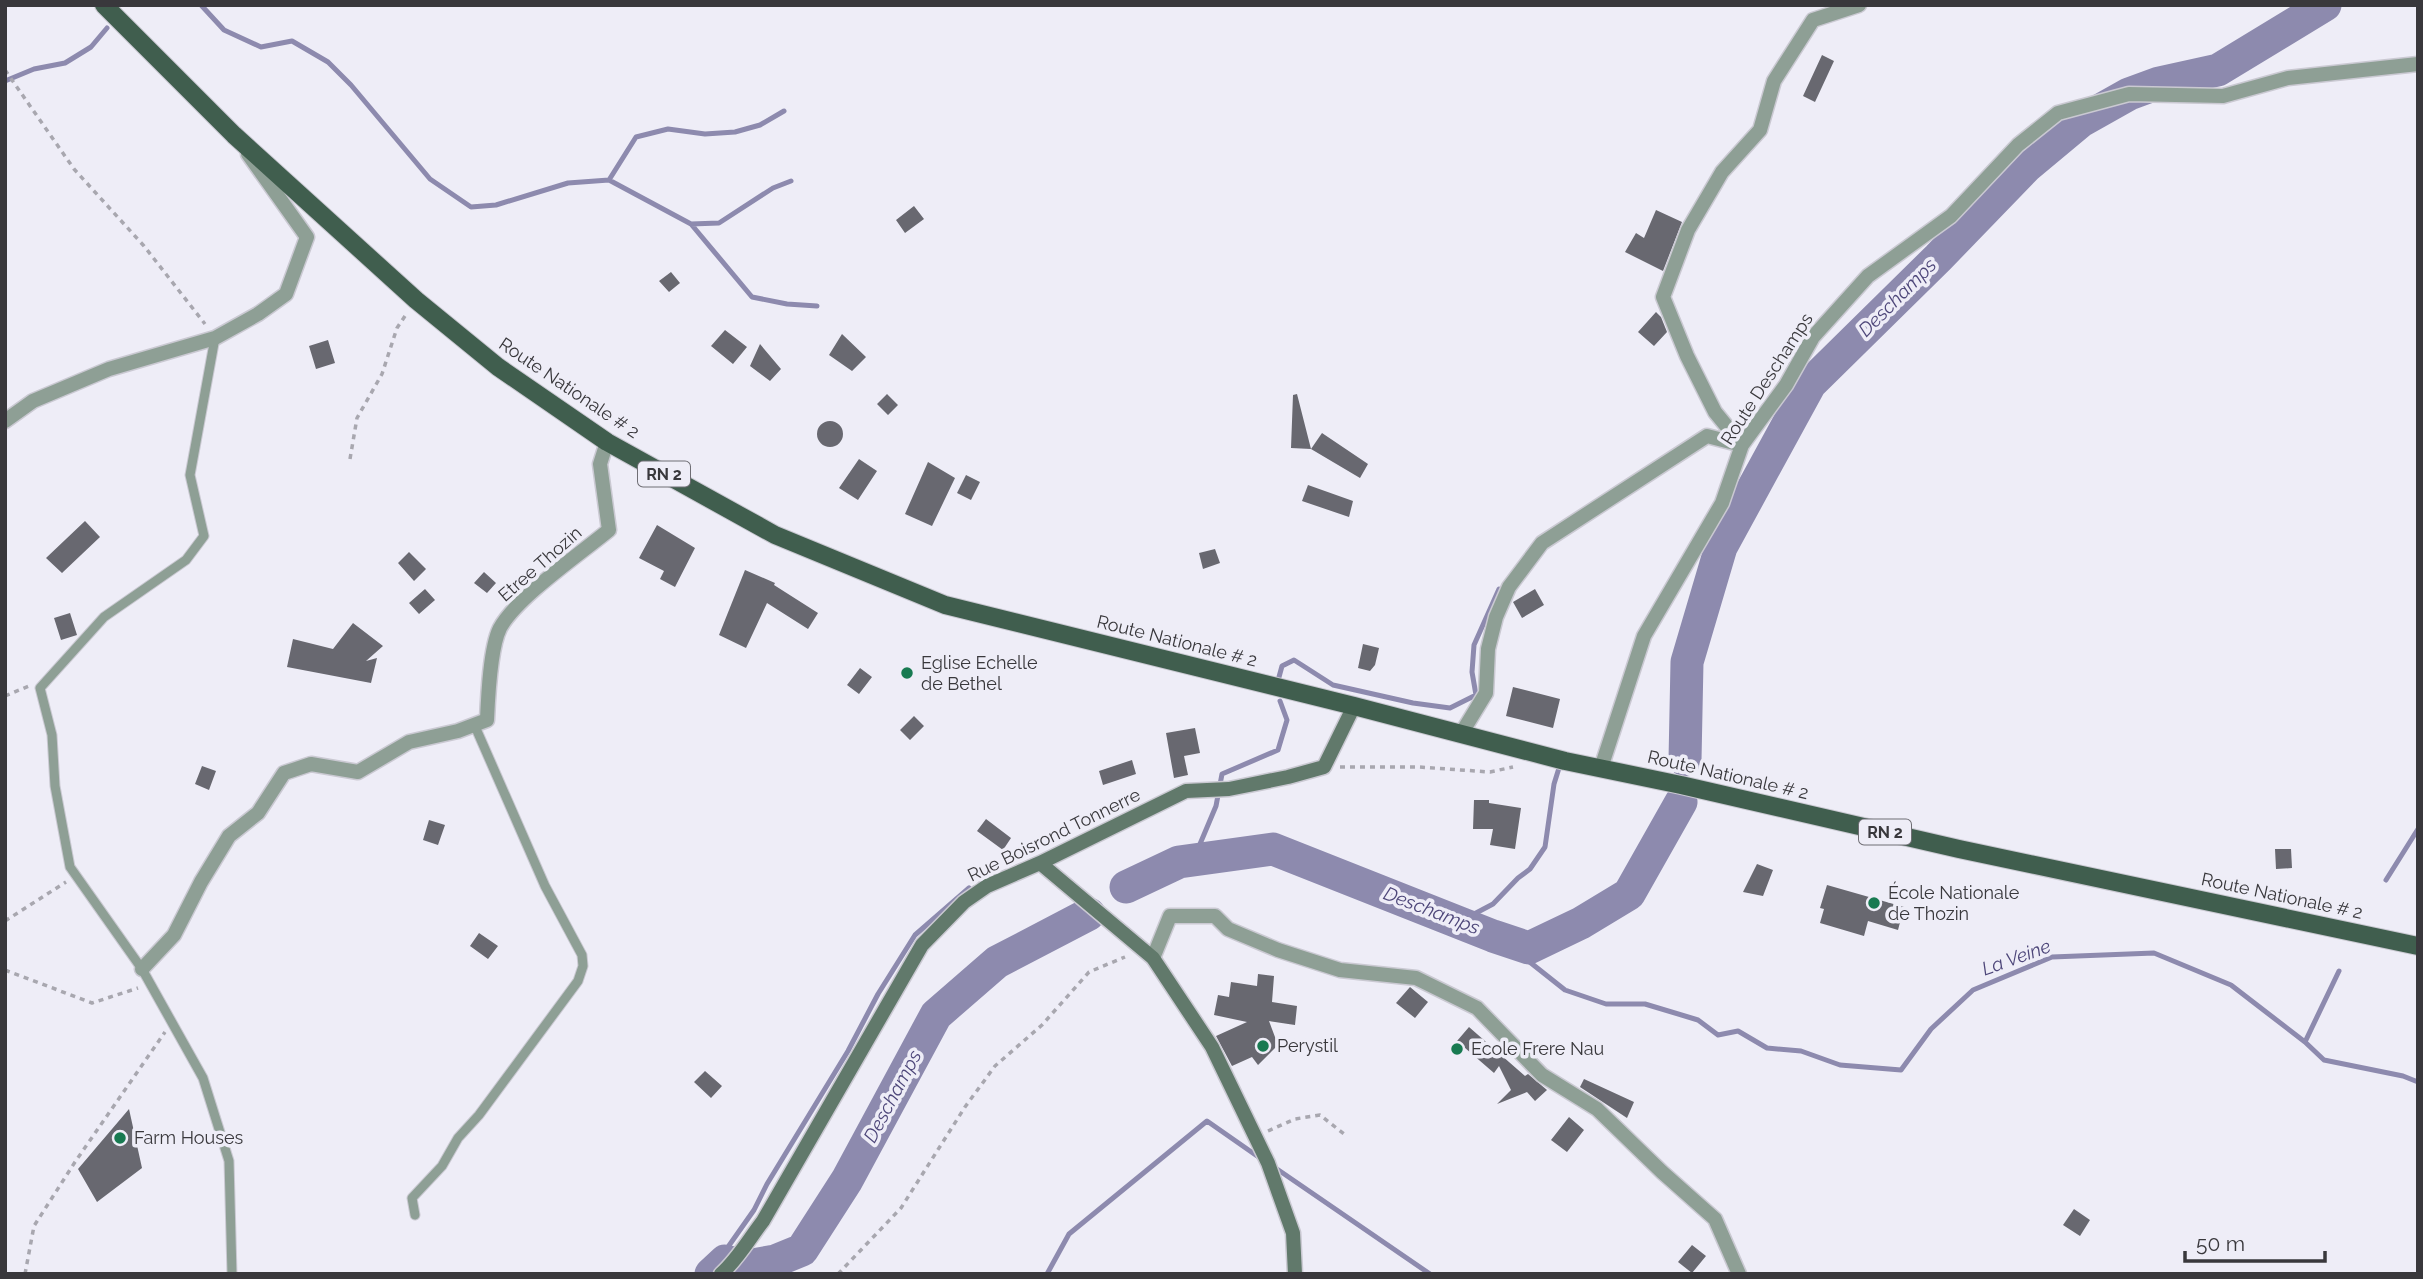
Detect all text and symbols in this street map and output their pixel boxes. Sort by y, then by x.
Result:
water label: Deschamps [1854,253,1941,340]
street label: Route Deschamps [1716,309,1817,448]
street label: Route Nationale # 2 [495,333,643,442]
road number: RN 2 [638,461,690,486]
street label: Etree Thozin [494,522,586,605]
street label: Route Nationale # 2 [1095,610,1260,671]
place label: Eglise Echelle de Bethel [921,652,1038,694]
marker: Eglise Echelle de Bethel [899,665,915,681]
street label: Route Nationale # 2 [1646,746,1811,803]
street label: Rue Boisrond Tonnerre [964,783,1144,886]
road number: RN 2 [1859,820,1911,845]
street label: Route Nationale # 2 [2199,868,2365,923]
place label: École Nationale de Thozin [1888,881,2020,924]
water label: Deschamps [1381,882,1483,938]
marker: École Nationale de Thozin [1866,895,1882,911]
water label: La Veine [1979,934,2053,980]
place label: Perystil [1277,1035,1338,1056]
marker: Perystil [1255,1038,1271,1054]
place label: Ecole Frere Nau [1471,1038,1604,1059]
marker: Ecole Frere Nau [1449,1041,1465,1057]
water label: Deschamps [859,1046,925,1146]
place label: Farm Houses [134,1127,243,1148]
marker: Farm Houses [112,1130,128,1146]
scale bar [2185,1220,2325,1264]
text: 50 m [2196,1231,2245,1256]

